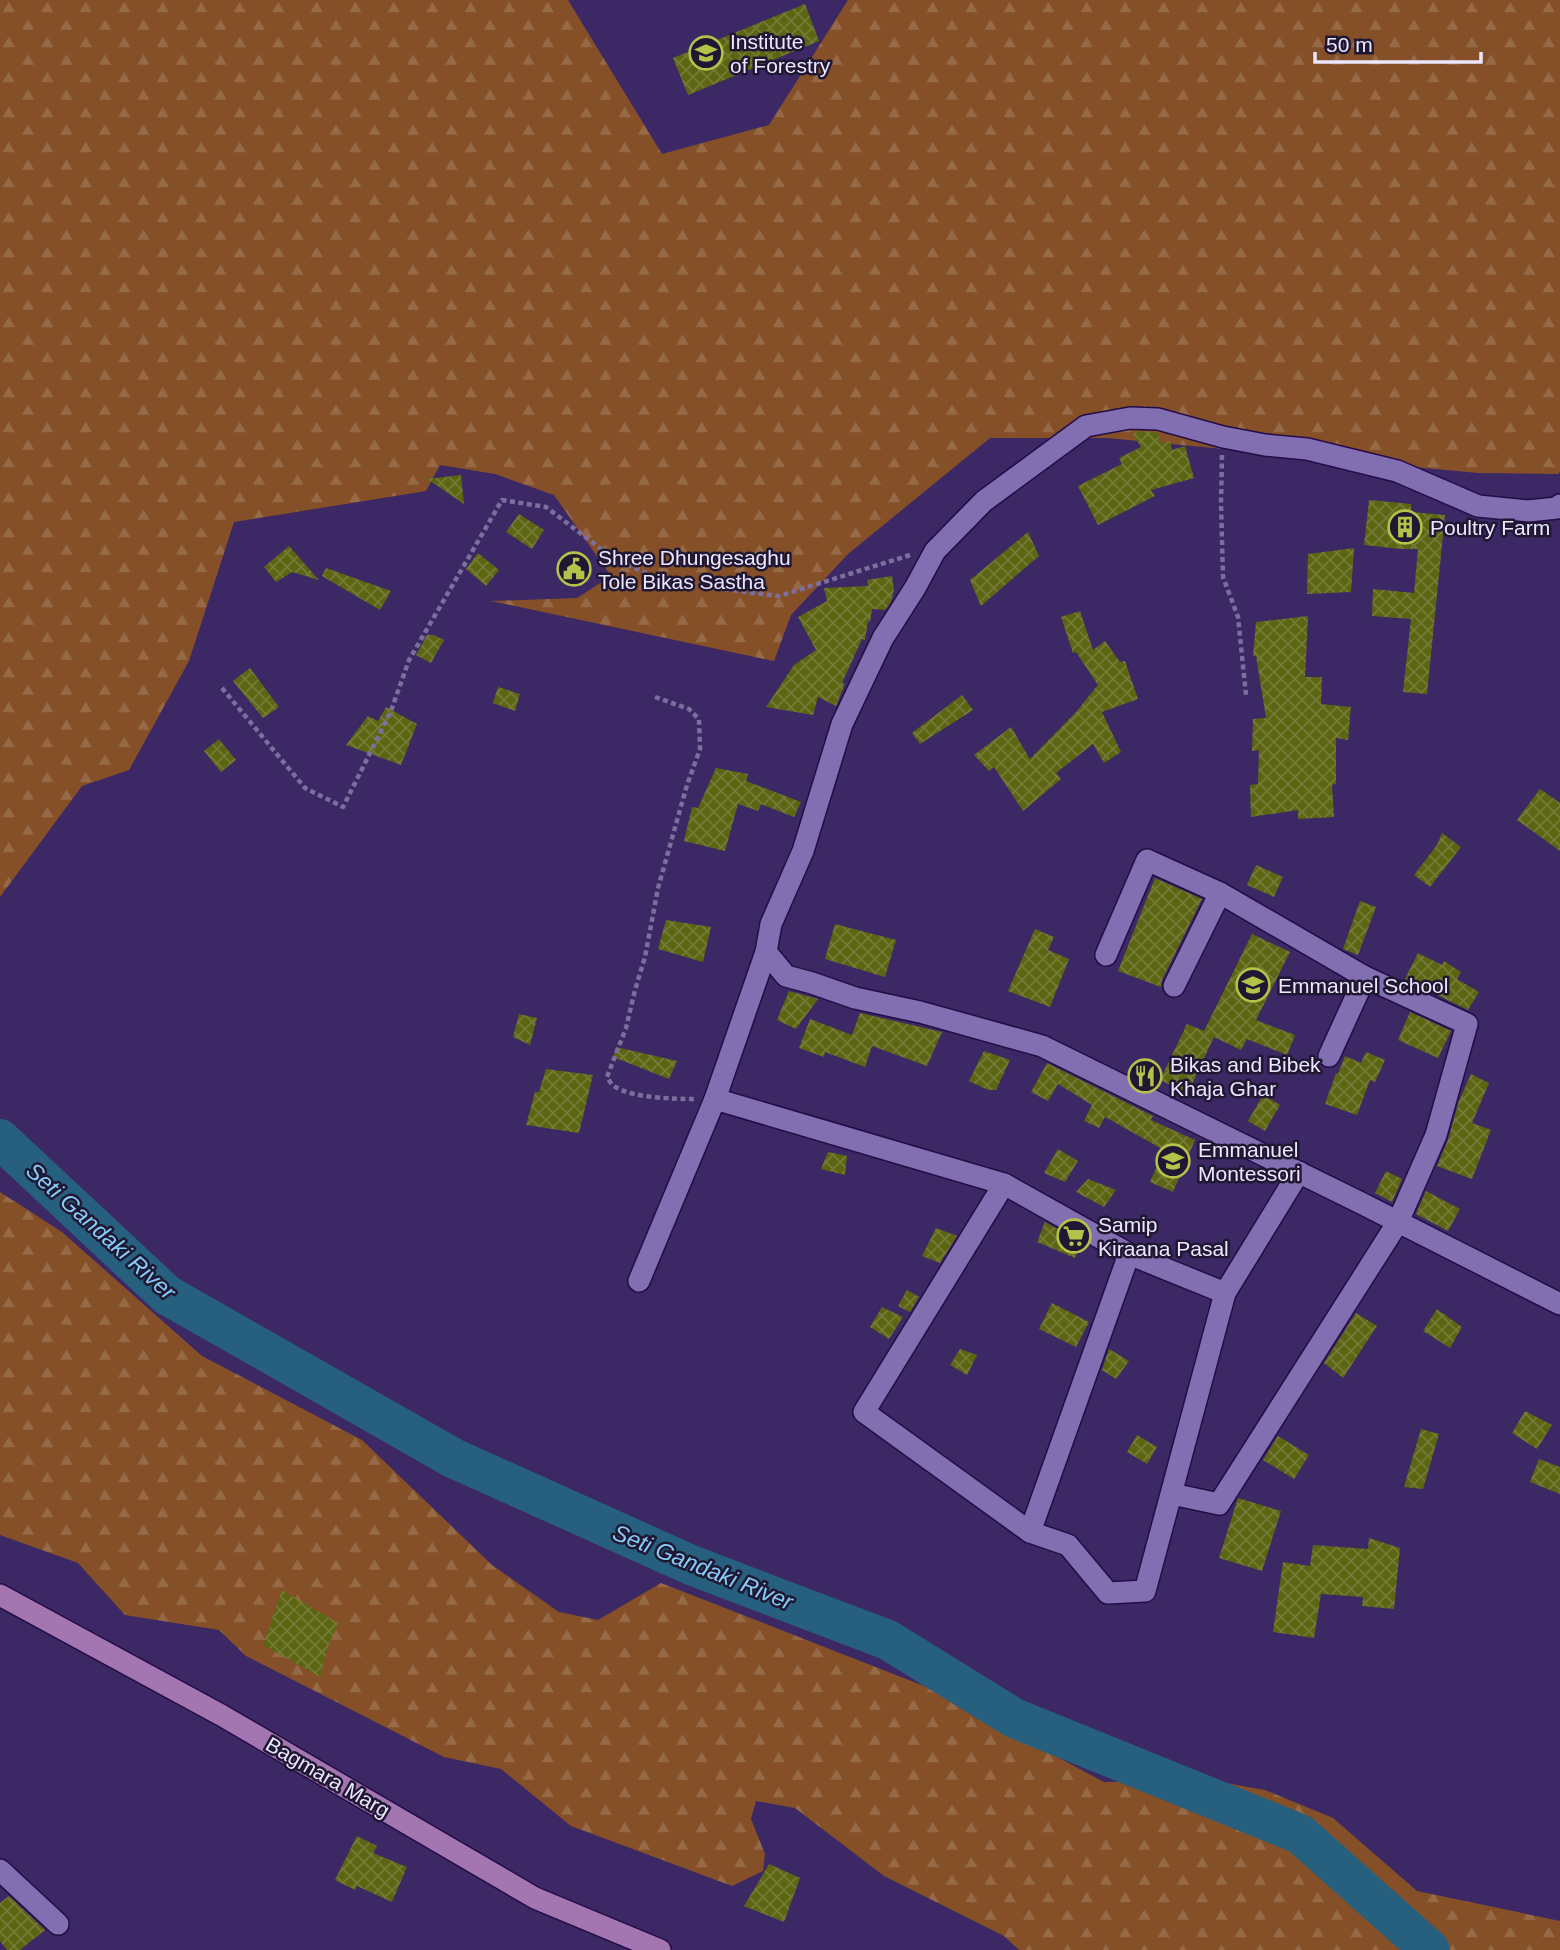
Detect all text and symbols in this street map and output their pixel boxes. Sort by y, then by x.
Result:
scale bar [1315,21,1481,65]
place label: Institute of Forestry [730,30,831,77]
text: 50 m [1326,33,1373,56]
school or university icon: Institute of Forestry [687,34,725,72]
building icon: Poultry Farm [1386,508,1424,546]
place label: Poultry Farm [1430,516,1550,539]
place label: Shree Dhungesaghu Tole Bikas Sastha [598,546,791,593]
public building icon: Shree Dhungesaghu Tole Bikas Sastha [555,550,593,588]
school or university icon: Emmanuel School [1234,966,1272,1004]
place label: Emmanuel School [1278,974,1448,997]
place label: Bikas and Bibek Khaja Ghar [1170,1053,1321,1100]
restaurant icon: Bikas and Bibek Khaja Ghar [1126,1057,1164,1095]
place label: Emmanuel Montessori [1198,1138,1301,1185]
school or university icon: Emmanuel Montessori [1154,1142,1192,1180]
water label: Seti Gandaki River [21,1157,182,1306]
place label: Samip Kiraana Pasal [1098,1213,1229,1260]
supermarket icon: Samip Kiraana Pasal [1055,1217,1093,1255]
water label: Seti Gandaki River [609,1519,798,1615]
street label: Bagmara Marg [262,1732,394,1822]

